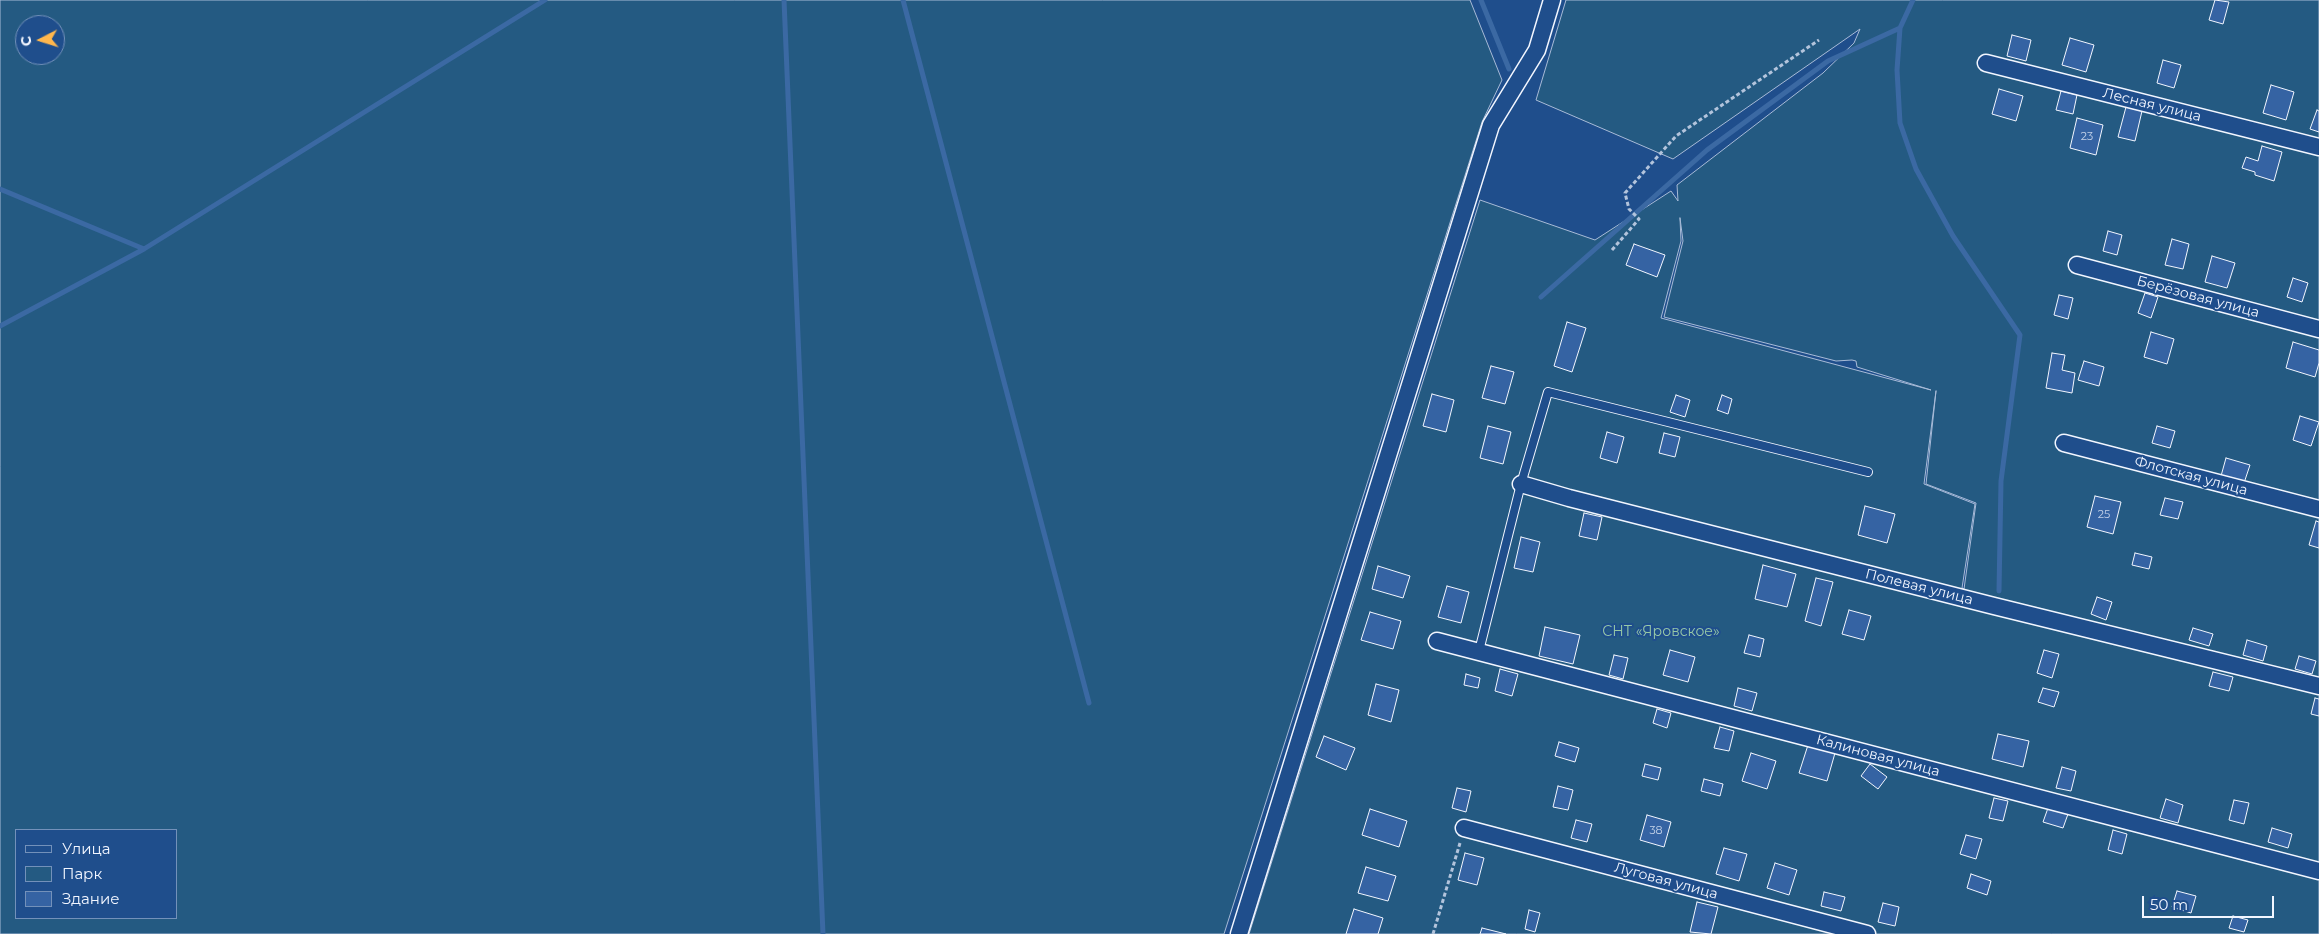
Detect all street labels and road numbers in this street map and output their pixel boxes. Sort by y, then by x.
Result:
street label: Лесная улица [2101,85,2203,125]
street label: Берёзовая улица [2135,273,2261,321]
street label: Флотская улица [2133,453,2249,499]
street label: Полевая улица [1863,565,1975,609]
street label: Калиновая улица [1814,731,1942,781]
street label: Луговая улица [1612,859,1720,903]

